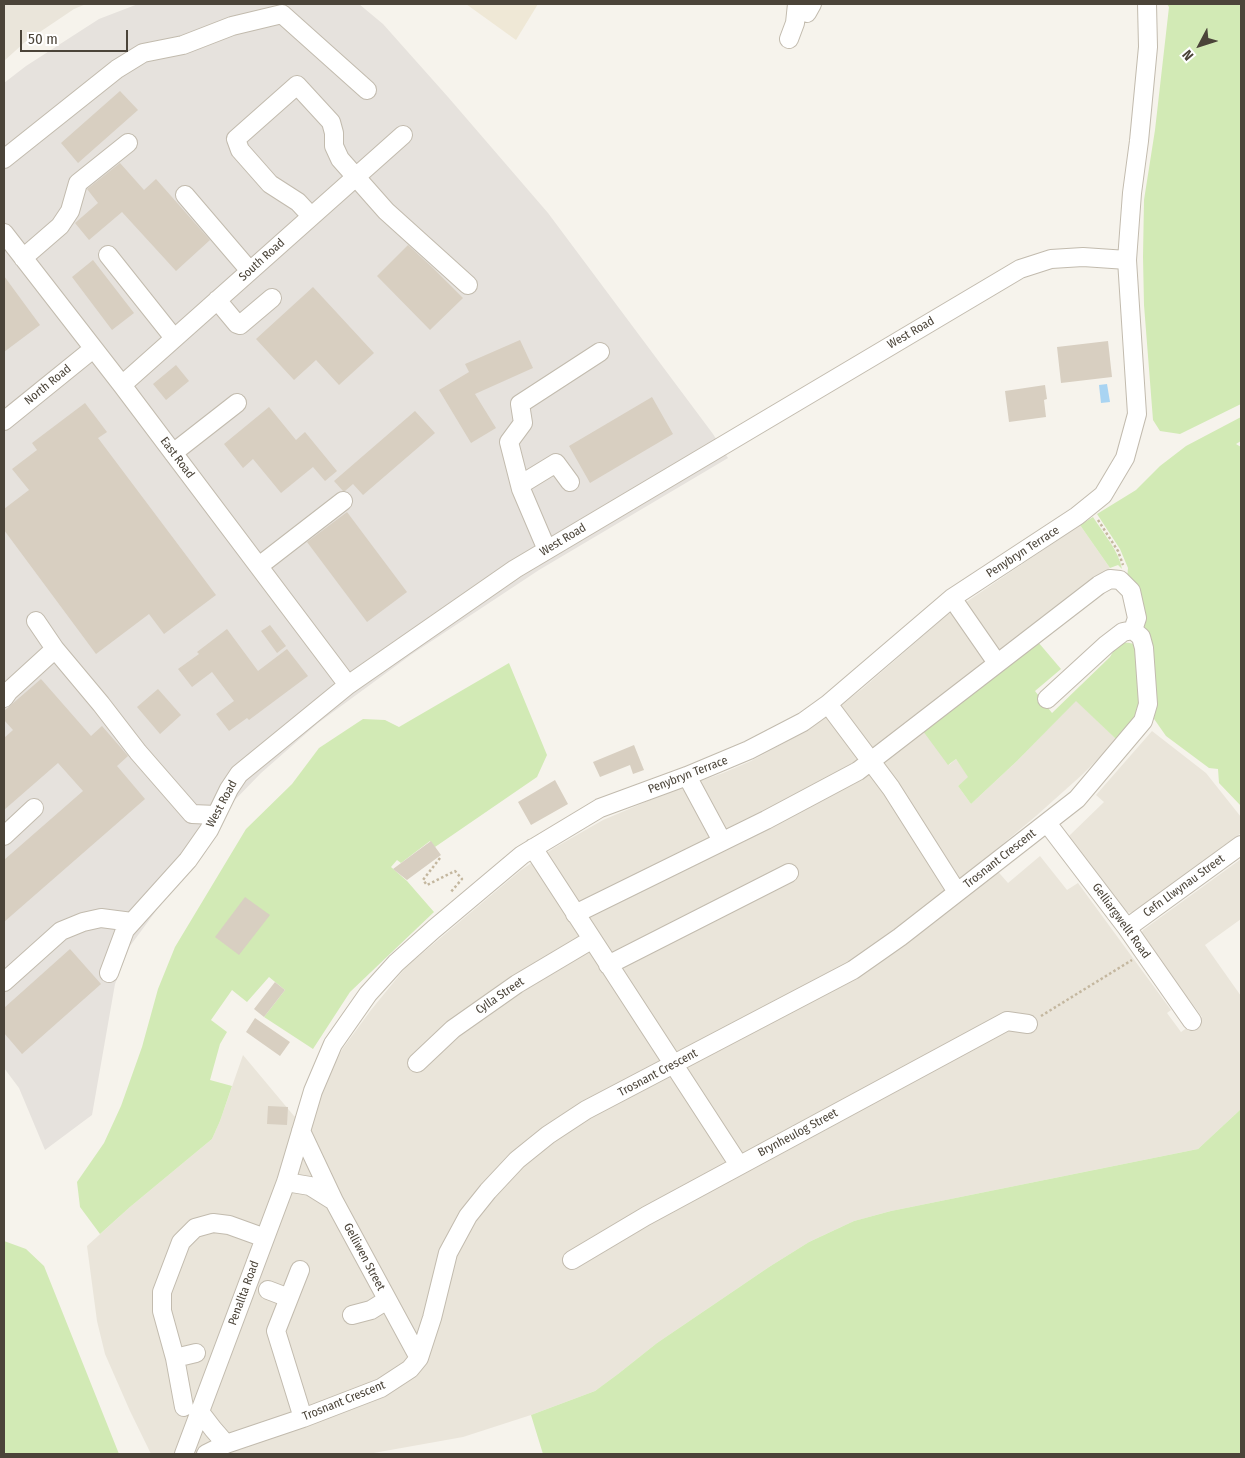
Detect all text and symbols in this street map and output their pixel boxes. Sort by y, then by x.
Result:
scale bar [22,20,130,52]
north arrow [1175,20,1225,70]
text: 50 m [28,30,58,48]
text: N [1179,46,1197,64]
street label: South Road [236,236,288,284]
street label: West Road [885,314,937,352]
street label: North Road [22,362,74,408]
street label: East Road [157,434,197,482]
street label: West Road [537,521,589,559]
street label: Penybryn Terrace [984,523,1062,581]
street label: Penybryn Terrace [646,753,730,797]
street label: West Road [204,778,240,830]
street label: Trosnant Crescent [961,826,1039,892]
street label: Cefn Llwynau Street [1141,852,1227,920]
street label: Gelliargwellt Road [1089,881,1153,961]
street label: Cylla Street [473,975,527,1017]
street label: Trosnant Crescent [616,1046,700,1100]
street label: Brynheulog Street [756,1106,840,1160]
street label: Gelliwen Street [340,1221,388,1293]
street label: Penallta Road [226,1259,262,1327]
street label: Trosnant Crescent [301,1378,387,1424]

